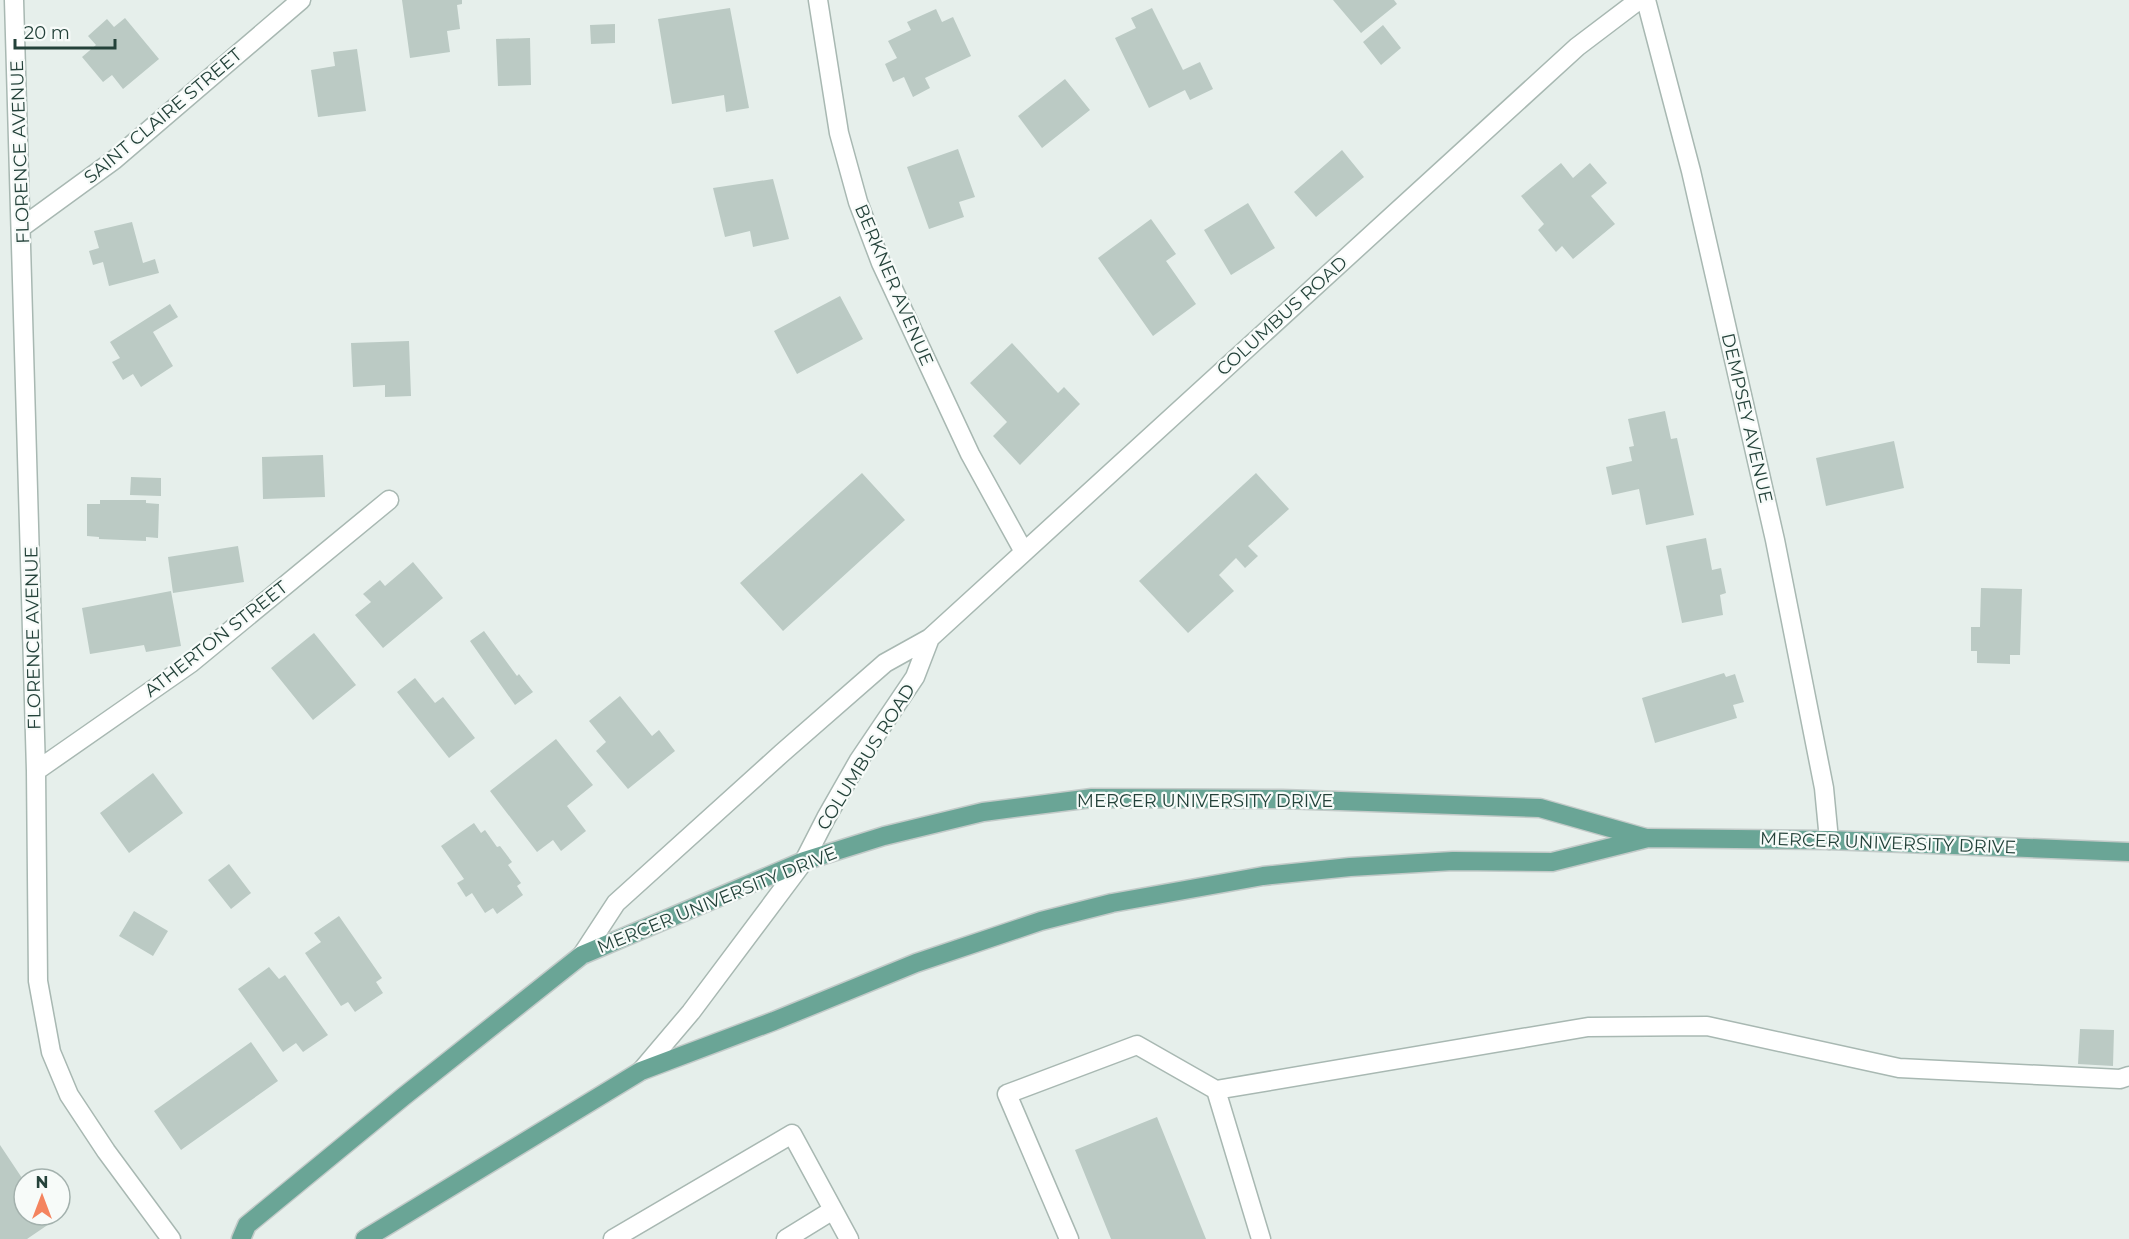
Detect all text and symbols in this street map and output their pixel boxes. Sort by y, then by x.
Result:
scale bar [15,12,116,50]
text: 20 m [24,22,70,44]
street label: SAINT CLAIRE STREET [80,43,247,188]
street label: FLORENCE AVENUE [6,60,34,244]
street label: BERKNER AVENUE [850,201,938,369]
street label: COLUMBUS ROAD [1212,251,1352,381]
street label: DEMPSEY AVENUE [1717,331,1777,505]
street label: FLORENCE AVENUE [20,546,46,730]
street label: ATHERTON STREET [140,576,292,702]
street label: COLUMBUS ROAD [812,680,920,834]
street label: MERCER UNIVERSITY DRIVE [1077,790,1333,812]
street label: MERCER UNIVERSITY DRIVE [1759,828,2017,858]
street label: MERCER UNIVERSITY DRIVE [594,842,840,958]
north arrow [12,1167,72,1227]
text: N [36,1173,48,1192]

